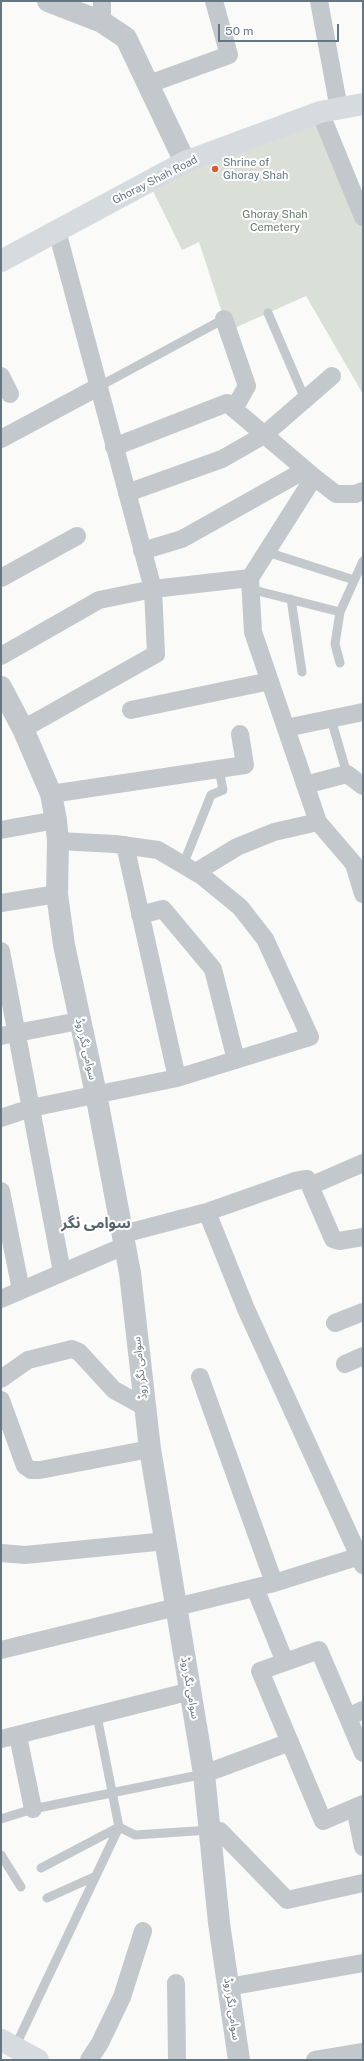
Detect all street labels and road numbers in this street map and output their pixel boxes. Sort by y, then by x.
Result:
street label: Ghoray Shah Road [110,153,200,207]
street label: سوامی نگر روڈ [73,1017,99,1081]
street label: سوامی نگر روڈ [130,1336,150,1400]
street label: سوامی نگر روڈ [178,1656,202,1720]
street label: سوامی نگر روڈ [221,1977,243,2041]

